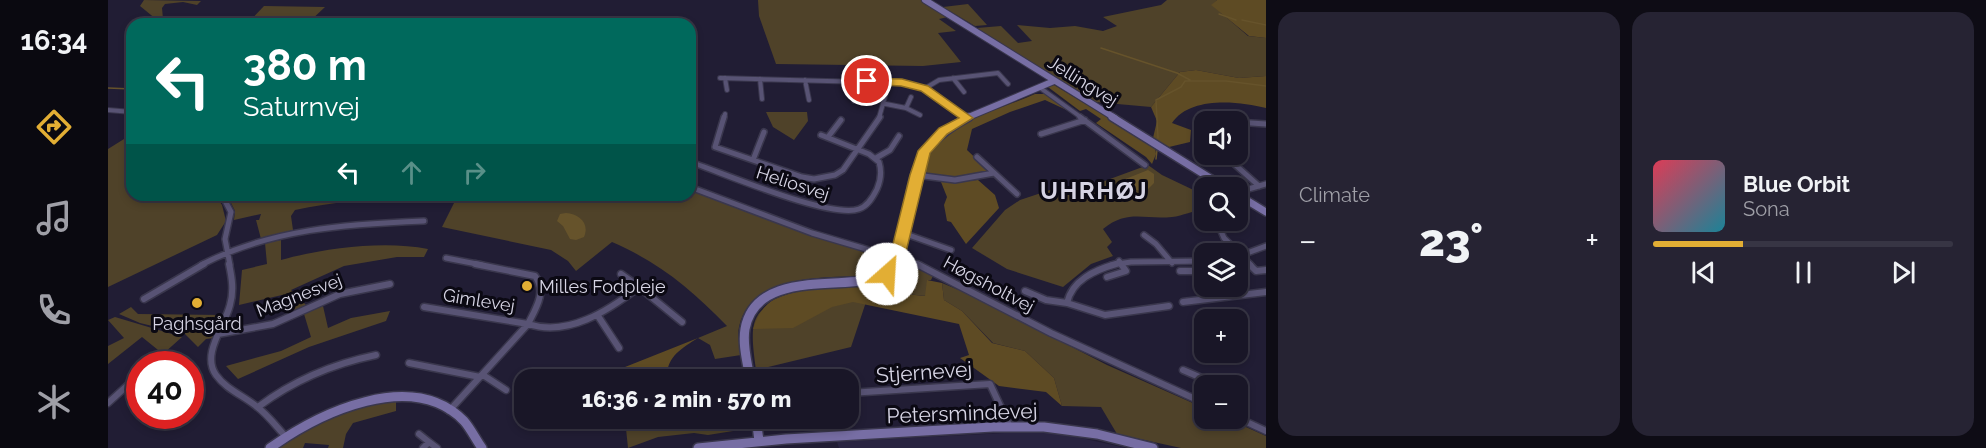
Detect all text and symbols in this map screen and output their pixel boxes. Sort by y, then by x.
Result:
text: 16:34 [21,25,87,56]
text: 380 m [243,41,367,90]
icon: left [144,42,222,120]
street label: Jellingvej [1044,51,1122,111]
pin [841,55,892,106]
icon: arrive [850,64,883,97]
text: Saturnvej [243,91,360,122]
icon: directions [33,106,75,148]
map controls [1194,111,1248,429]
button: sound [1194,111,1248,165]
icon: left [332,156,365,189]
icon: ahead [395,156,428,189]
icon: right [458,156,491,189]
street label: Heliosvej [754,161,832,205]
text: Blue Orbit [1743,171,1850,197]
district label: UHRHØJ [1040,176,1148,205]
button: search [1194,177,1248,231]
text: Climate [1299,183,1370,207]
icon: music [33,197,75,239]
text: Sona [1743,197,1790,221]
text: 23° [1419,214,1483,267]
text: − [1299,221,1317,260]
text: + [1585,221,1599,260]
position arrow [855,242,919,306]
button: layers [1194,243,1248,297]
street label: Høgsholtvej [940,251,1038,317]
icon: previous [1687,256,1720,289]
icon: pause [1787,256,1820,289]
icon: next [1887,256,1920,289]
street label: Magnesvej [253,269,345,321]
place label: Milles Fodpleje [539,276,666,297]
marker: Milles Fodpleje [520,279,534,293]
street label: Gimlevej [442,284,516,316]
icon: phone [33,289,75,331]
marker: Paghsgård [190,296,204,310]
button: + [1194,309,1248,363]
place label: Paghsgård [152,313,242,334]
speed limit sign: 40 [126,351,204,429]
street label: Stjernevej [875,356,973,388]
button: − [1194,375,1248,429]
icon: climate [33,381,75,423]
text: 16:36 · 2 min · 570 m [582,386,791,412]
street label: Petersmindevej [886,398,1038,428]

